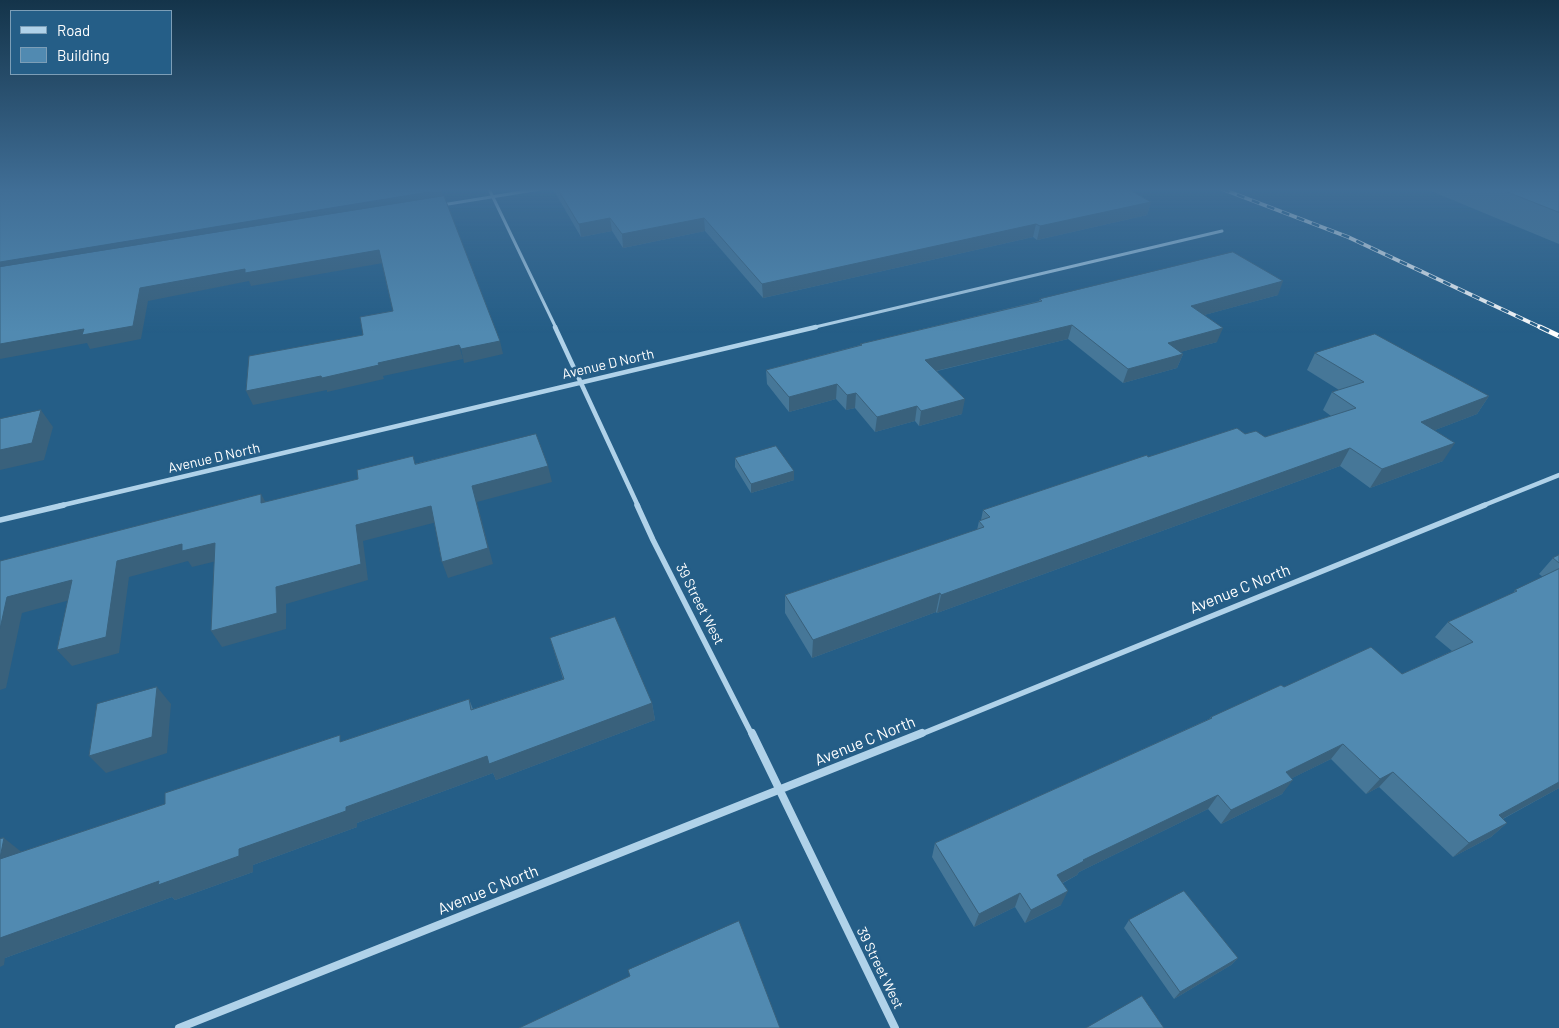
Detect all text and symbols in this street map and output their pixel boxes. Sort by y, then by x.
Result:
legend [10,10,172,75]
text: Road [57,21,90,39]
text: Building [57,46,110,64]
street label: Avenue D North [560,345,656,383]
street label: Avenue D North [166,439,262,477]
street label: Avenue C North [1187,560,1293,618]
street label: 39 Street West [672,561,728,647]
street label: Avenue C North [812,712,918,770]
street label: Avenue C North [435,861,541,919]
street label: 39 Street West [853,924,907,1012]

